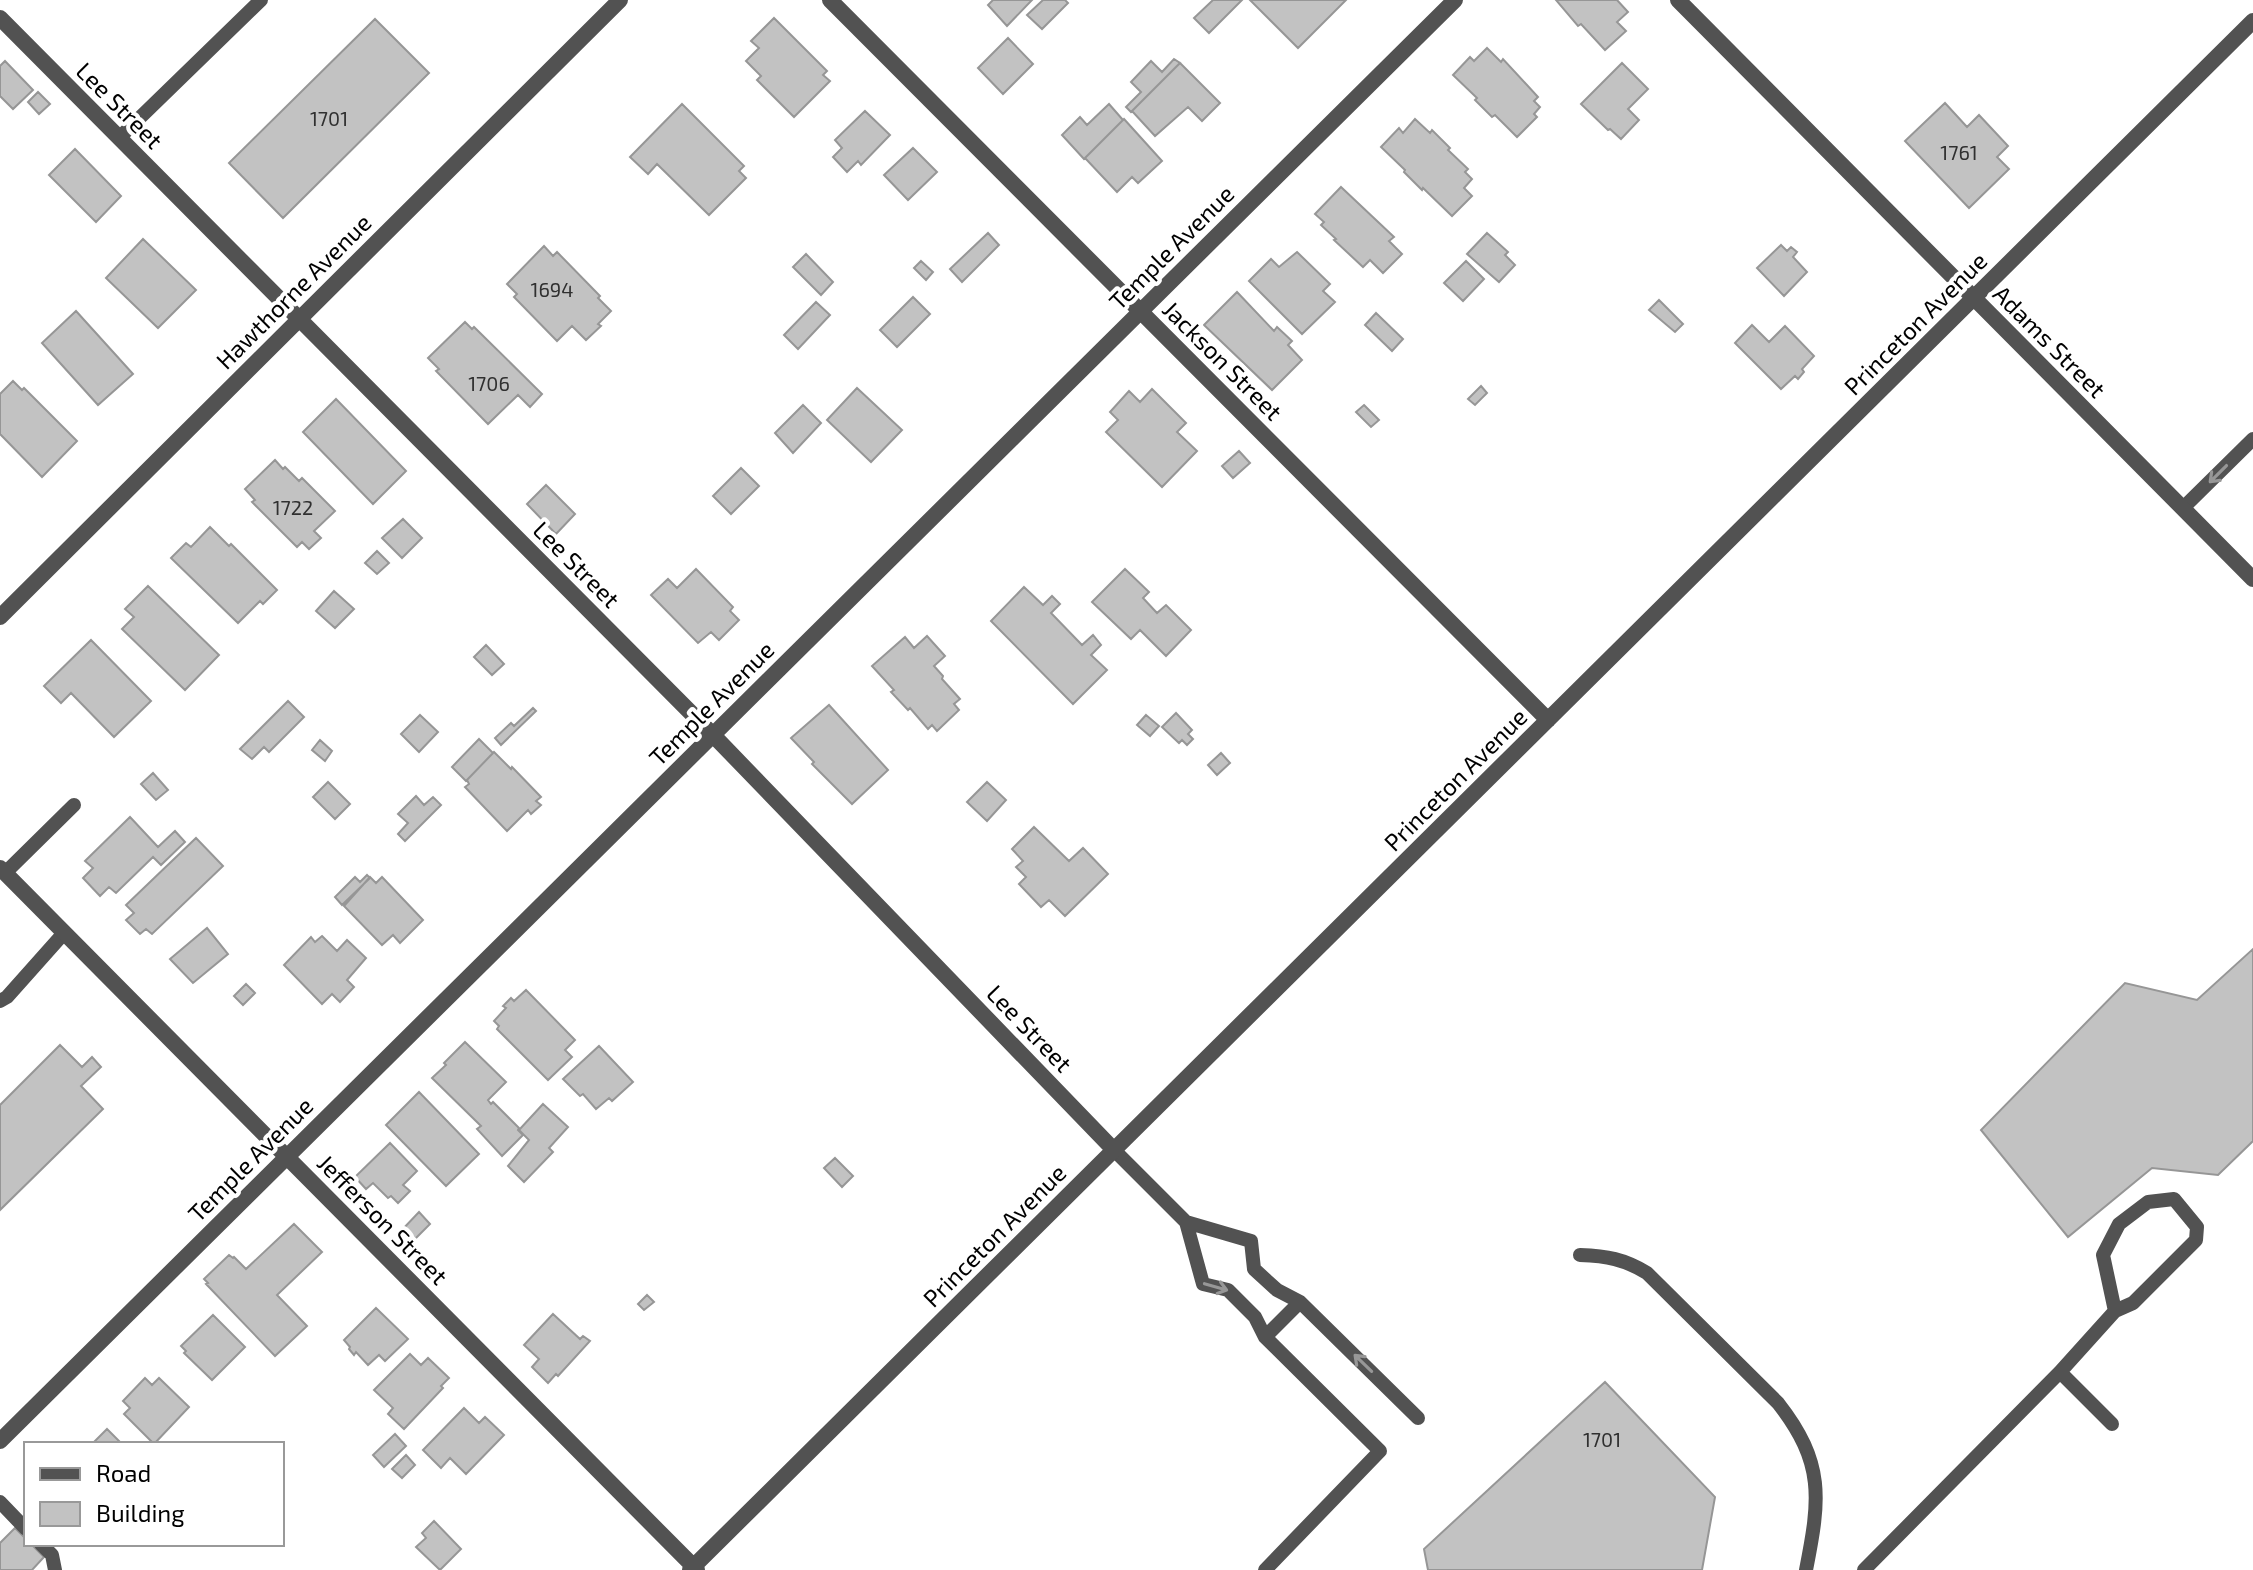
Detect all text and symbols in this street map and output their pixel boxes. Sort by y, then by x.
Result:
street label: Lee Street [71,56,169,154]
house number: 1701 [310,106,348,130]
house number: 1761 [1940,140,1978,164]
street label: Temple Avenue [1103,179,1239,315]
street label: Hawthorne Avenue [209,207,377,375]
street label: Princeton Avenue [1838,246,1992,400]
house number: 1694 [530,277,574,301]
street label: Adams Street [1988,279,2112,403]
street label: Jackson Street [1157,294,1289,426]
house number: 1706 [468,371,510,395]
one-way arrow [2208,464,2228,483]
house number: 1722 [273,495,313,519]
street label: Lee Street [528,515,626,613]
street label: Temple Avenue [643,635,779,771]
street label: Princeton Avenue [1378,702,1532,856]
street label: Lee Street [981,978,1079,1078]
street label: Temple Avenue [182,1091,318,1227]
street label: Jefferson Street [312,1148,454,1290]
street label: Princeton Avenue [917,1158,1071,1312]
one-way arrow [1203,1280,1229,1295]
one-way arrow [1353,1353,1373,1372]
house number: 1701 [1583,1427,1621,1451]
legend [24,1442,284,1546]
text: Road [96,1458,151,1487]
text: Building [96,1498,185,1527]

